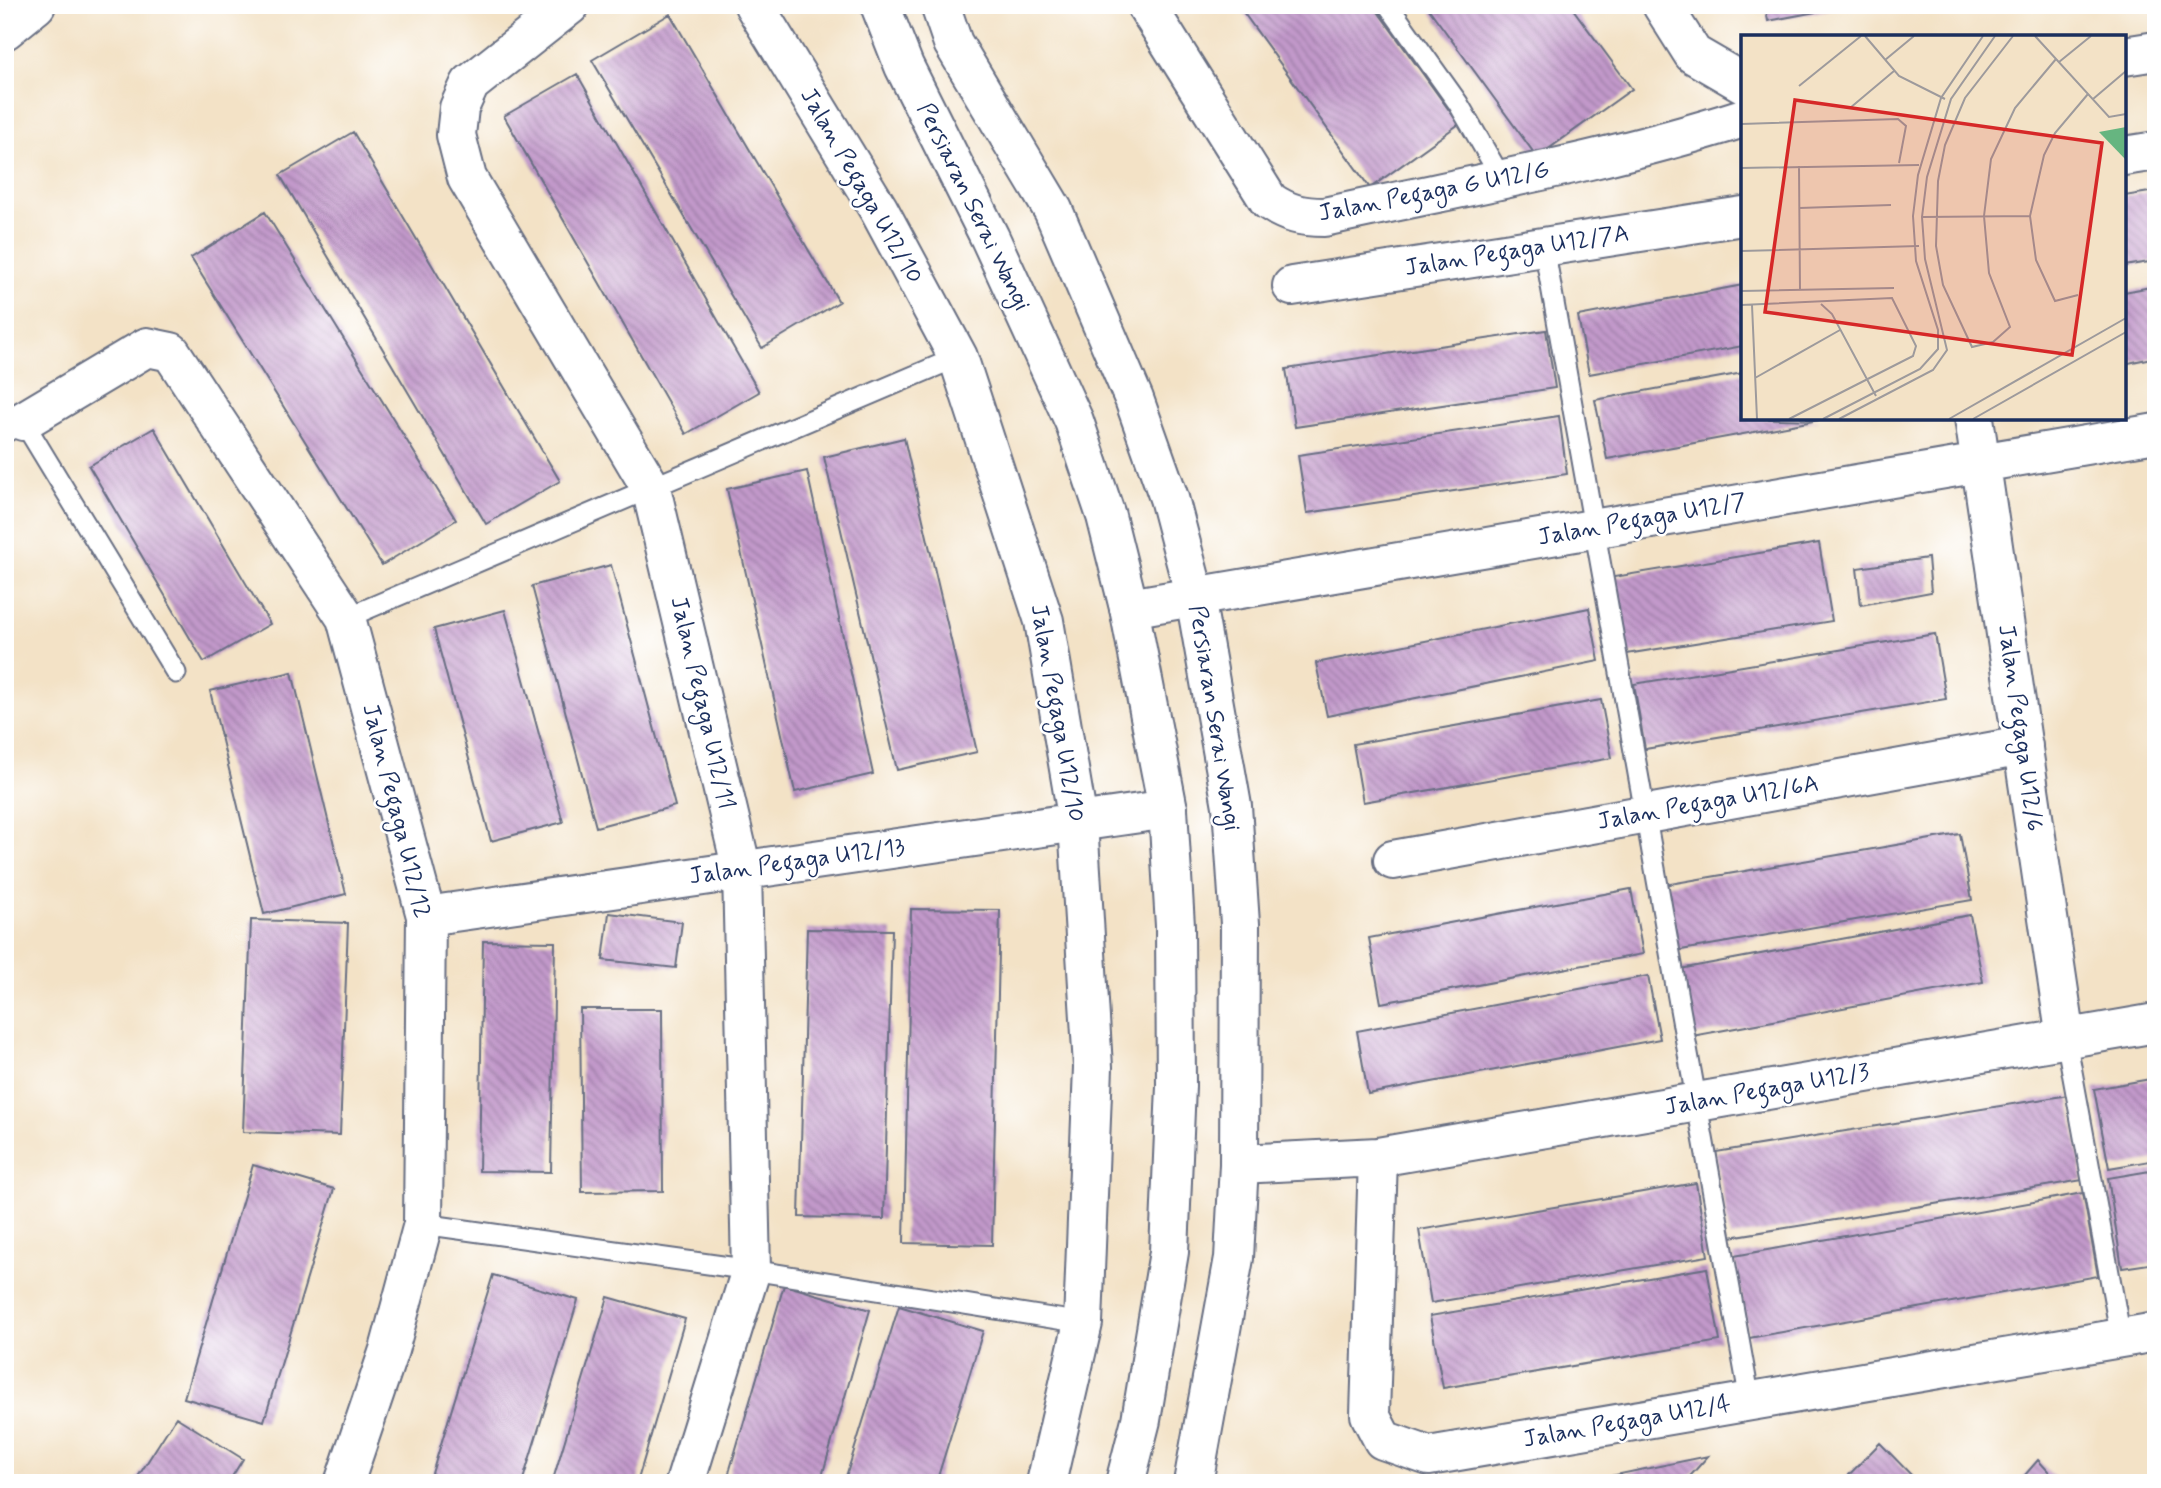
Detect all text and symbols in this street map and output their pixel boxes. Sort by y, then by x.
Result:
inset map [1741,35,2126,420]
street label: Jalan Pegaga U12/10 [790,83,930,291]
street label: Persiaran Serai Wangi [907,98,1037,317]
street label: Jalan Pegaga G U12/G [1316,154,1553,233]
street label: Jalan Pegaga U12/7A [1403,218,1632,287]
street label: Jalan Pegaga U12/7 [1535,486,1749,557]
street label: Jalan Pegaga U12/11 [660,594,742,813]
street label: Jalan Pegaga U12/10 [1020,602,1091,825]
street label: Persiaran Serai Wangi [1179,603,1247,833]
street label: Jalan Pegaga U12/6 [1987,623,2050,834]
street label: Jalan Pegaga U12/12 [351,701,438,922]
street label: Jalan Pegaga U12/6A [1595,768,1822,841]
street label: Jalan Pegaga U12/13 [687,832,907,895]
street label: Jalan Pegaga U12/3 [1662,1057,1872,1126]
street label: Jalan Pegaga U12/4 [1521,1388,1734,1458]

